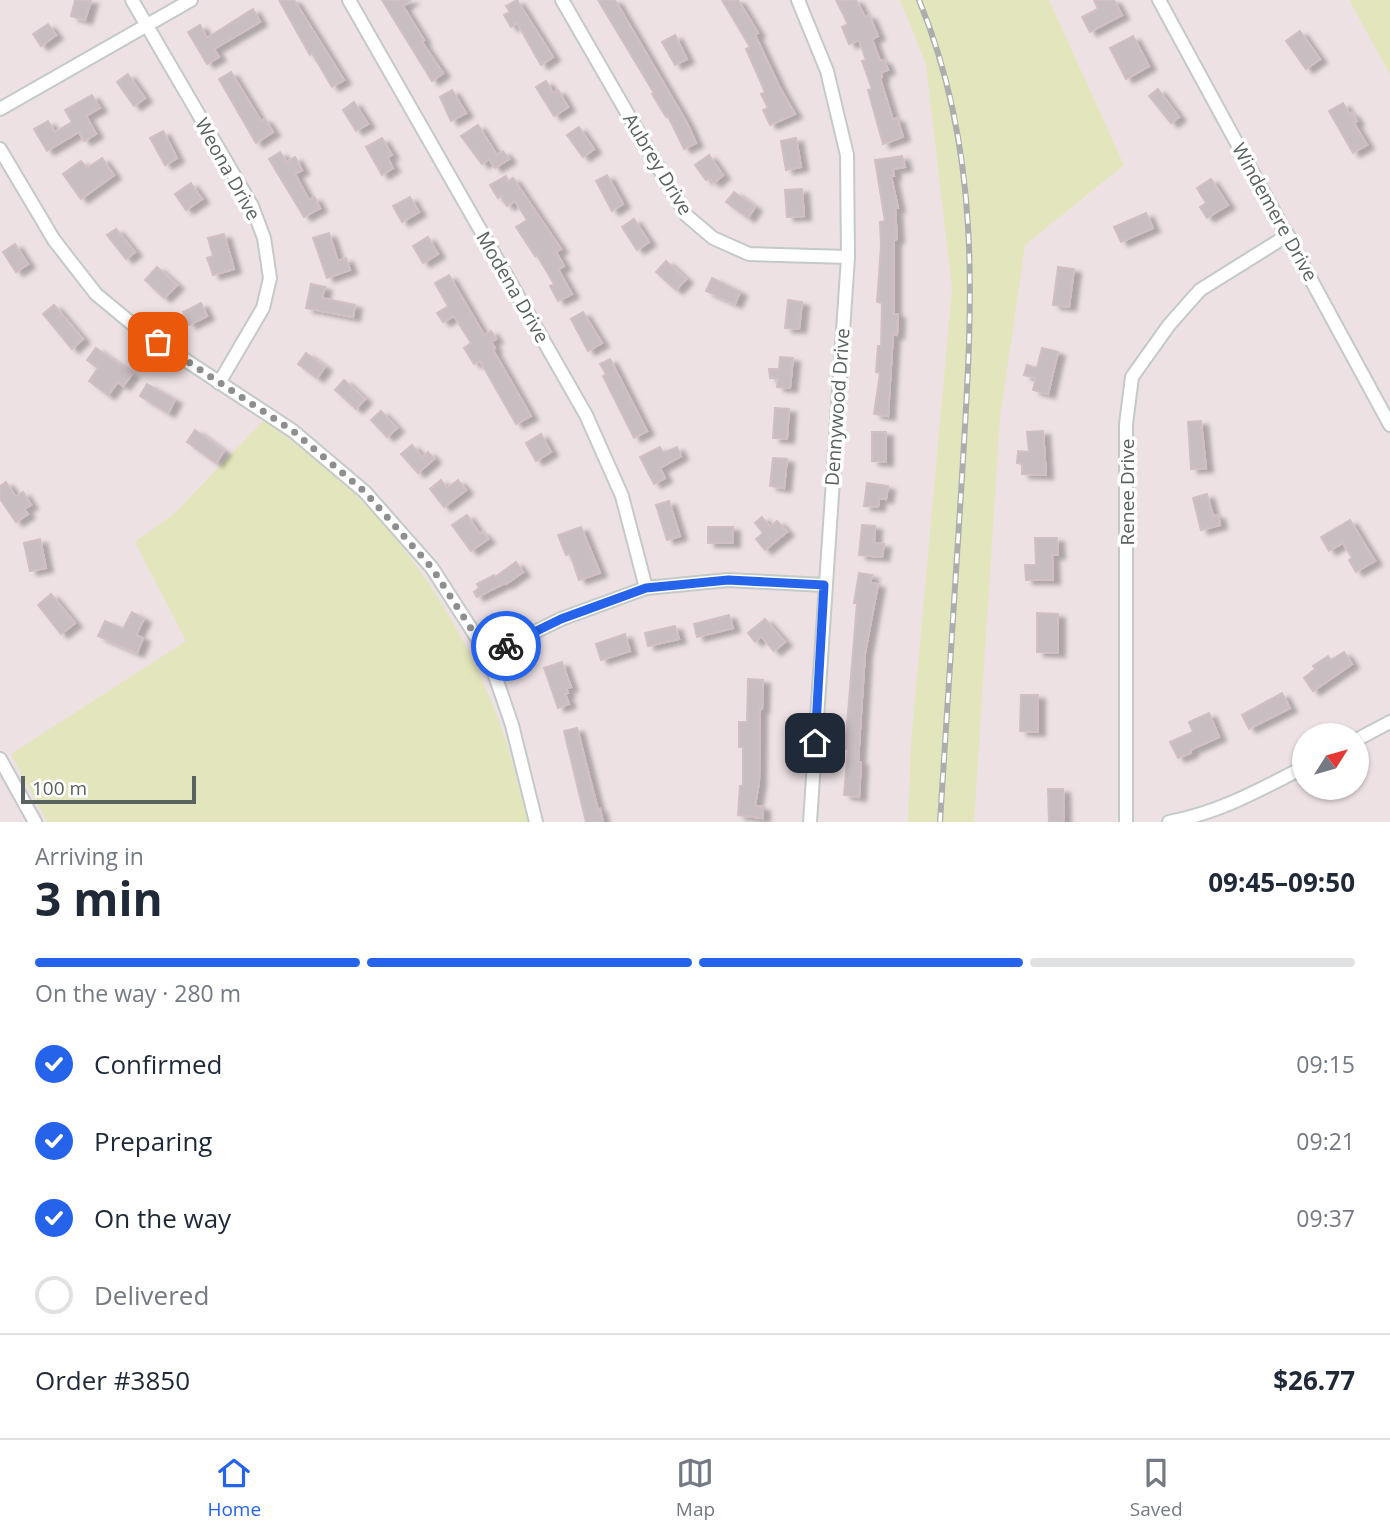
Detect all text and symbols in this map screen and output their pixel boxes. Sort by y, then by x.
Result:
street label: Aubrey Drive [617,108,699,220]
street label: Weona Drive [189,113,267,225]
street label: Windemere Drive [1226,138,1324,286]
street label: Modena Drive [471,227,555,347]
pin [128,312,188,372]
icon: bag [139,323,177,361]
street label: Dennywood Drive [819,327,855,487]
street label: Renee Drive [1114,439,1140,545]
courier [471,611,541,681]
icon: bike [487,627,525,665]
pin [785,713,845,773]
north arrow [1292,723,1368,800]
map controls [1292,723,1369,800]
icon: home [796,724,834,762]
scale bar [21,773,196,805]
text: 100 m [32,775,87,801]
text: Arriving in [35,840,144,872]
text: 09:45–09:50 [1208,864,1355,900]
text: 3 min [35,867,163,929]
text: On the way · 280 m [35,977,241,1009]
icon: check [35,1045,73,1083]
text: Confirmed [94,1046,222,1082]
text: 09:15 [1296,1048,1355,1080]
icon: check [35,1122,73,1160]
text: Preparing [94,1123,212,1159]
text: 09:21 [1296,1125,1355,1157]
icon: check [35,1199,73,1237]
text: On the way [94,1200,231,1236]
text: 09:37 [1296,1202,1355,1234]
text: Delivered [94,1277,209,1313]
text: Order #3850 [35,1362,190,1398]
text: $26.77 [1273,1362,1355,1398]
tab: Home [207,1454,261,1522]
tab: Map [676,1454,715,1522]
tab: Saved [1130,1454,1183,1522]

